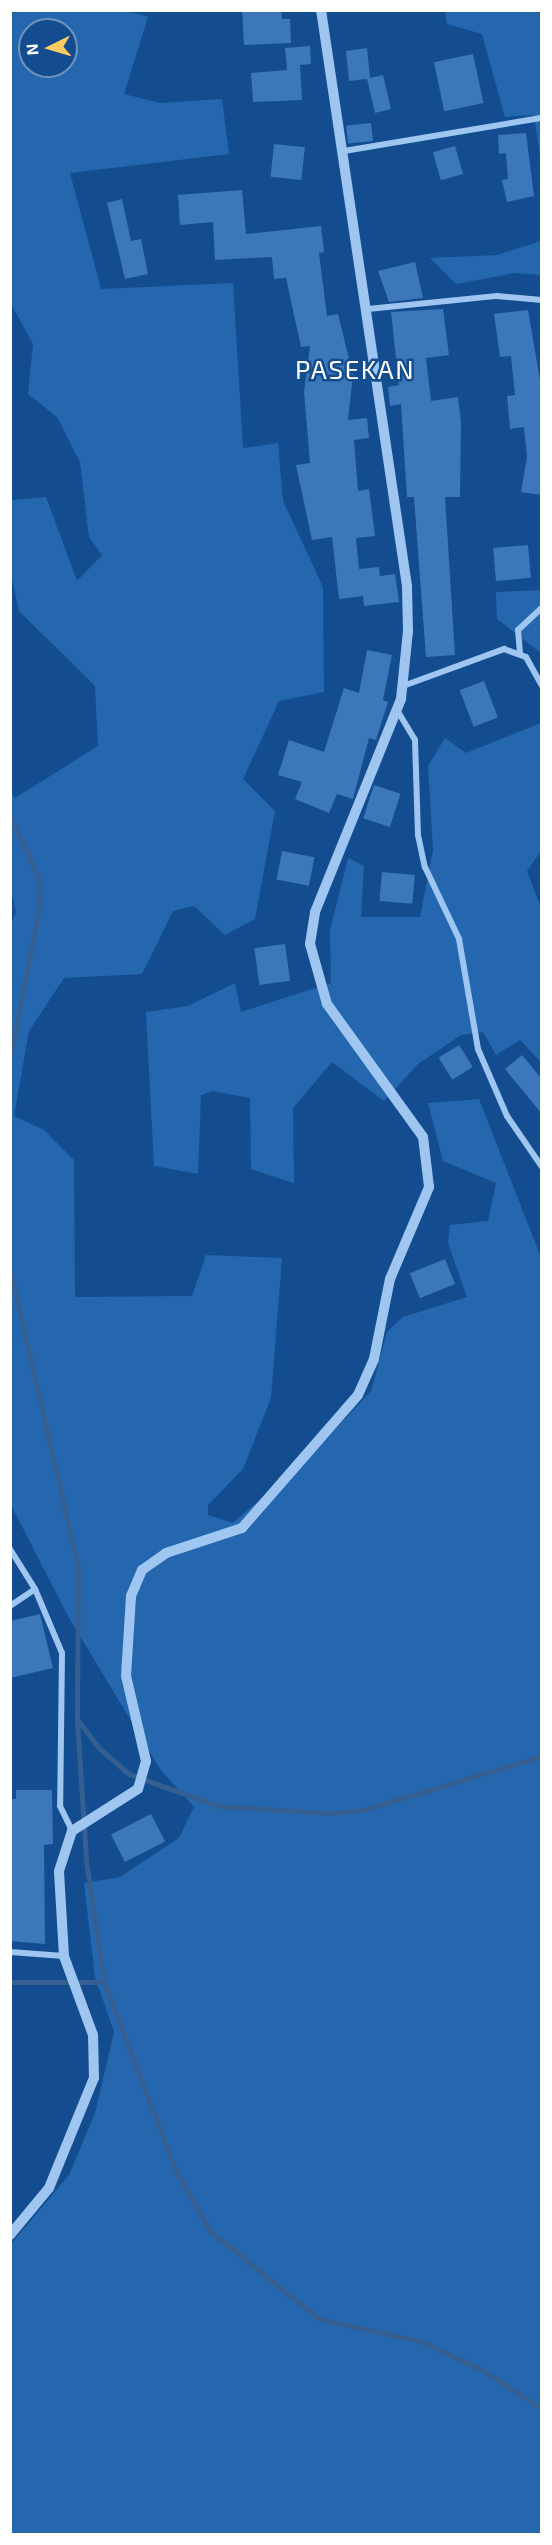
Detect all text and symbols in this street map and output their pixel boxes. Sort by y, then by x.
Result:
north arrow [18,18,78,78]
text: N [22,43,42,56]
district label: PASEKAN [295,353,415,385]

